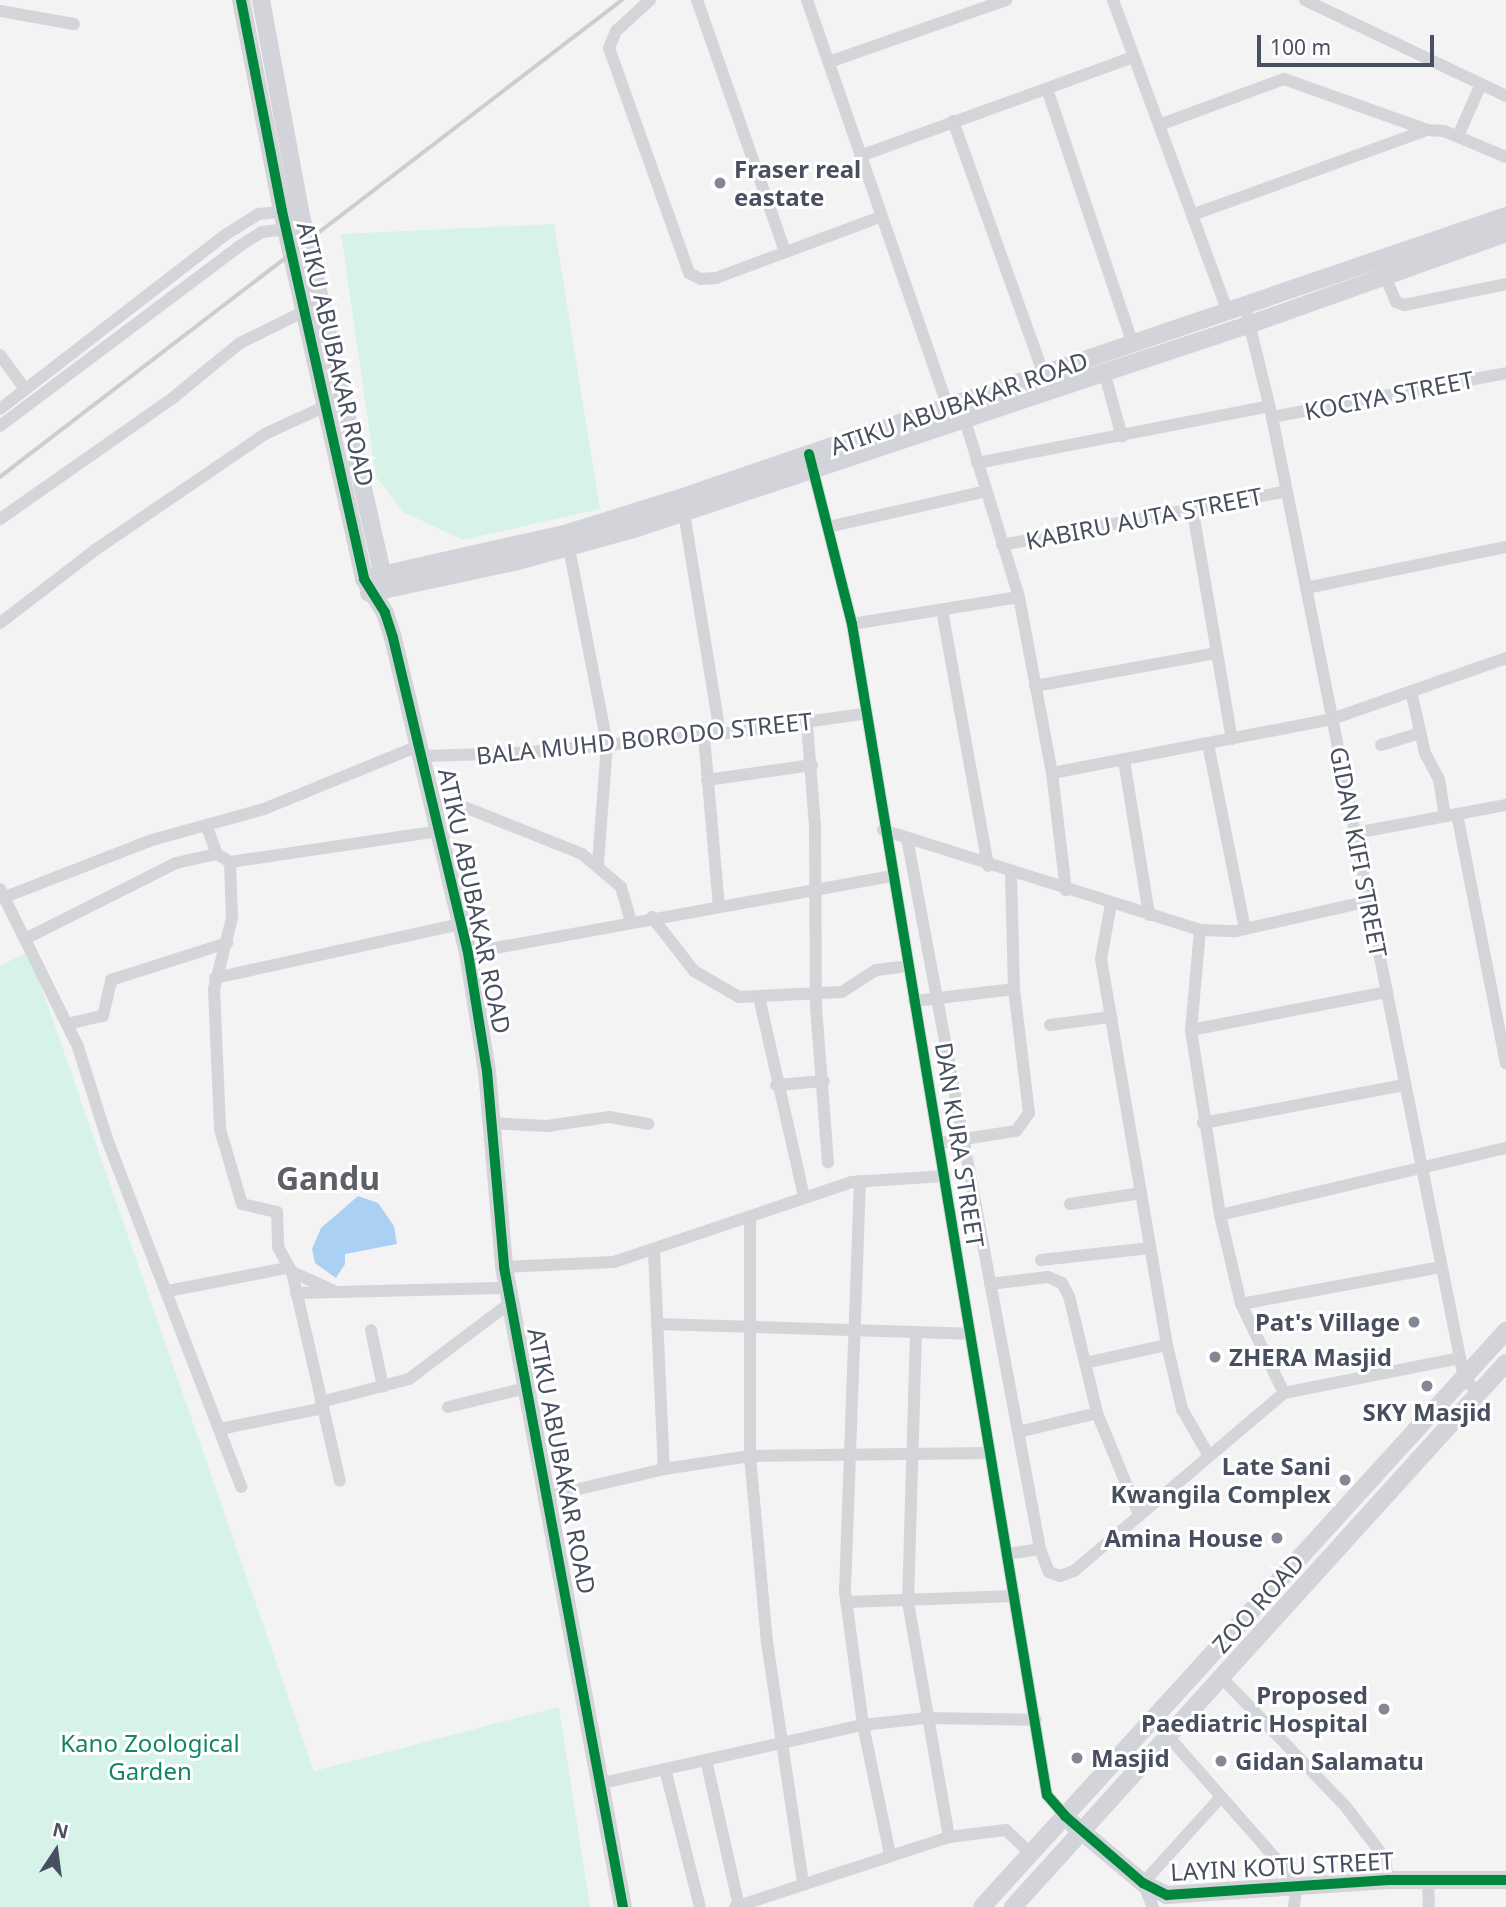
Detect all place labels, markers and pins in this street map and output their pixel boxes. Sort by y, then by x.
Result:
place label: Fraser real eastate [734,155,861,211]
marker: Fraser real eastate [712,175,728,191]
place label: Pat's Village [1255,1308,1400,1336]
marker: Pat's Village [1406,1314,1422,1330]
place label: ZHERA Masjid [1229,1343,1392,1371]
marker: ZHERA Masjid [1207,1349,1223,1365]
marker: SKY Masjid [1419,1378,1435,1394]
place label: SKY Masjid [1363,1398,1491,1426]
place label: Late Sani Kwangila Complex [1111,1452,1331,1508]
marker: Late Sani Kwangila Complex [1337,1472,1353,1488]
place label: Amina House [1104,1524,1263,1552]
marker: Amina House [1269,1530,1285,1546]
place label: Proposed Paediatric Hospital [1141,1681,1368,1737]
marker: Proposed Paediatric Hospital [1374,1699,1394,1719]
place label: Masjid [1091,1744,1170,1772]
place label: Gidan Salamatu [1235,1747,1424,1775]
marker: Masjid [1069,1750,1085,1766]
marker: Gidan Salamatu [1213,1753,1229,1769]

